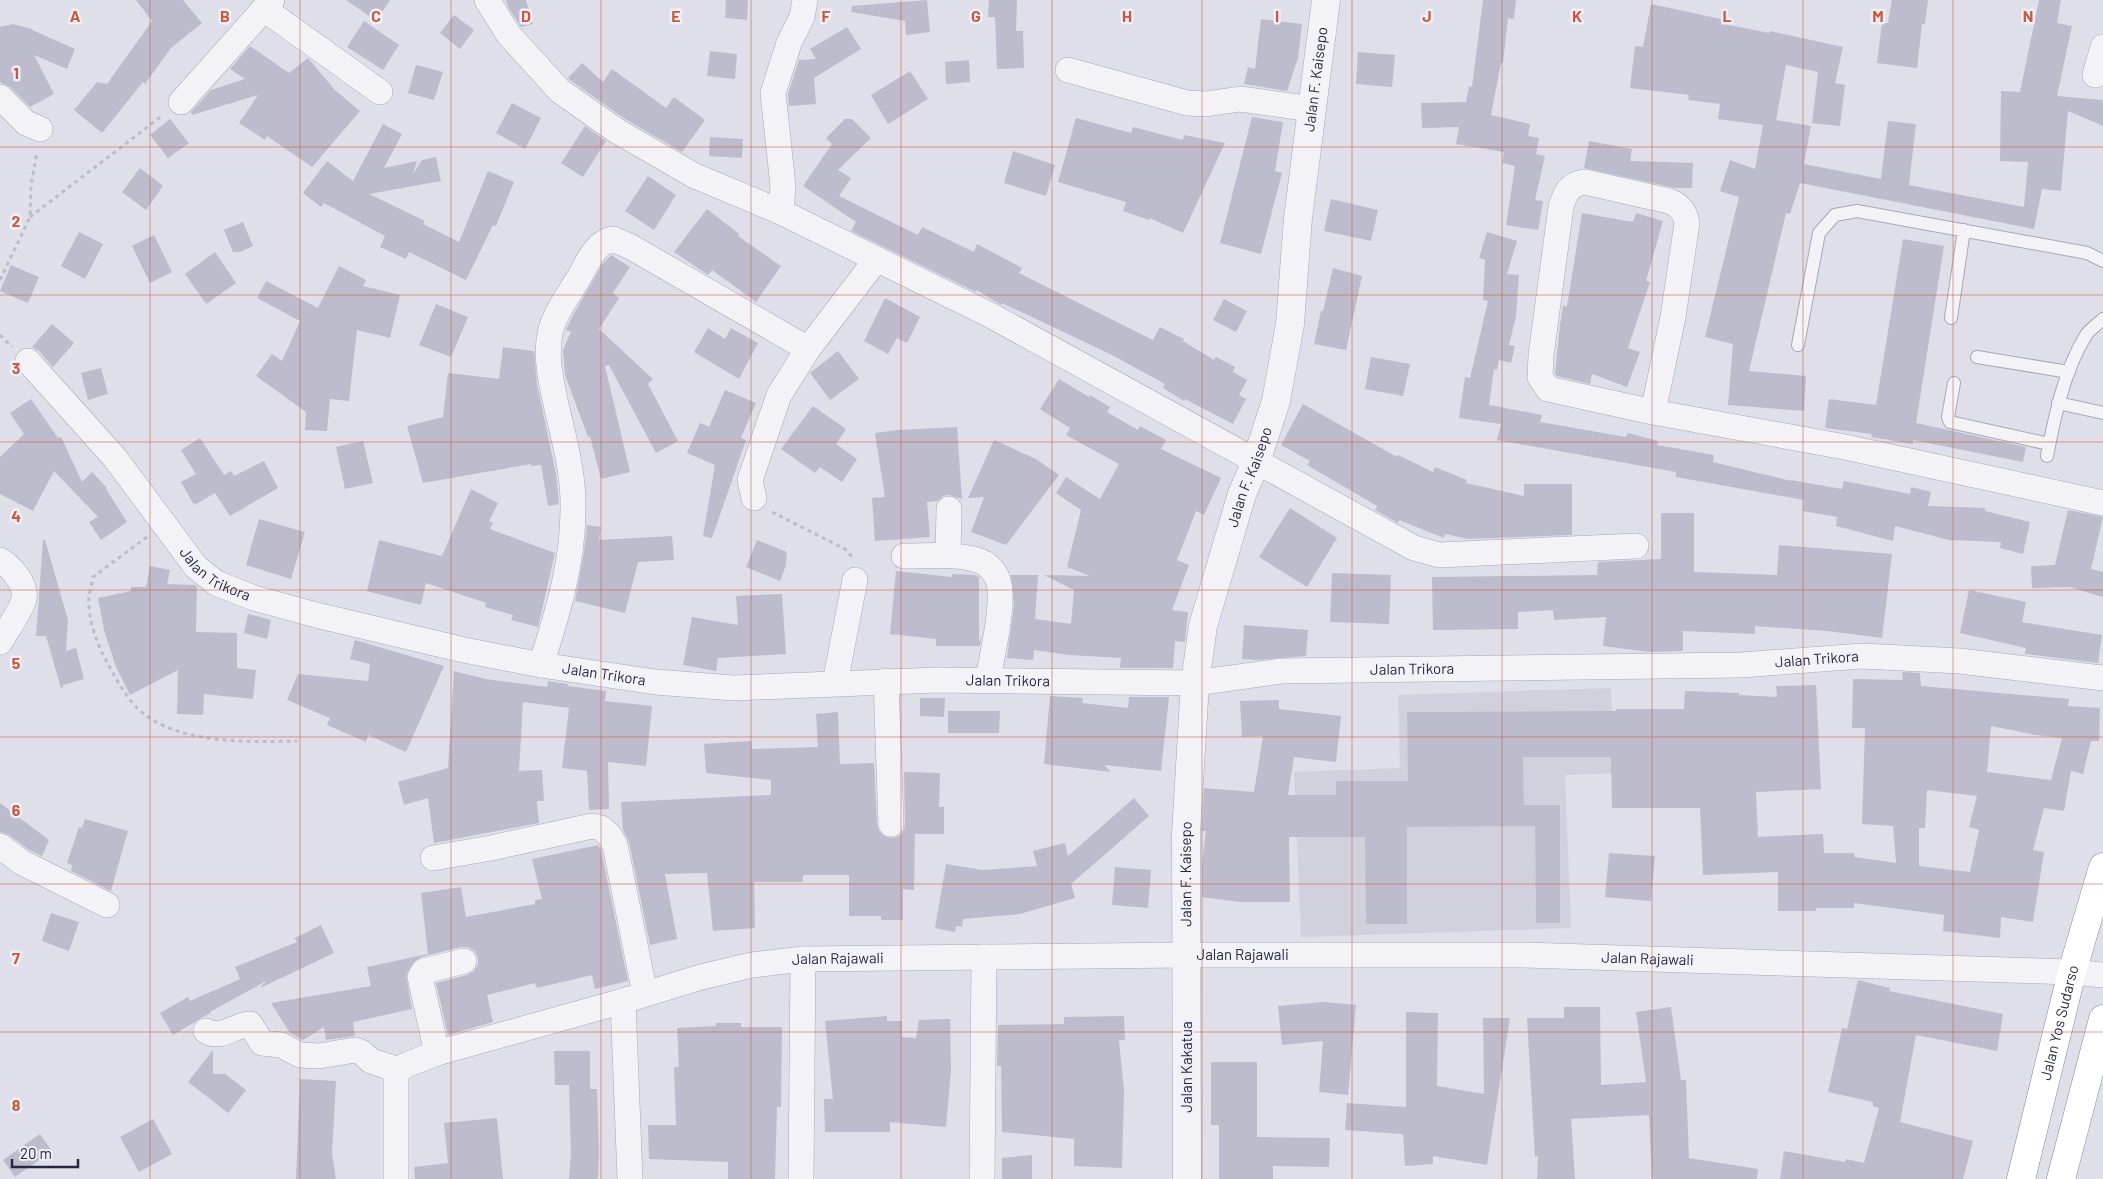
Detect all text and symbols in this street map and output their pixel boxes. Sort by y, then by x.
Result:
text: A [70,6,81,25]
text: B [220,6,230,25]
text: C [371,6,381,25]
text: D [521,6,531,25]
text: E [671,6,681,25]
text: F [822,6,831,25]
text: G [971,6,981,25]
text: H [1122,6,1132,25]
text: I [1275,6,1279,25]
text: J [1422,6,1432,25]
text: K [1572,6,1582,25]
text: L [1722,6,1732,25]
text: M [1872,6,1884,25]
text: N [2023,6,2033,25]
street label: Jalan F. Kaisepo [1299,26,1330,133]
text: 1 [13,63,19,82]
text: 2 [12,211,21,230]
text: 3 [12,358,20,377]
street label: Jalan F. Kaisepo [1223,424,1275,529]
text: 4 [11,506,21,525]
street label: Jalan Trikora [176,543,253,604]
street label: Jalan Trikora [1774,646,1859,670]
text: 5 [12,653,21,672]
street label: Jalan Trikora [561,658,647,689]
street label: Jalan Trikora [1370,659,1454,678]
street label: Jalan Trikora [966,670,1050,689]
text: 6 [12,800,21,819]
street label: Jalan F. Kaisepo [1176,821,1195,927]
street label: Jalan Rajawali [1197,945,1289,963]
street label: Jalan Rajawali [1601,947,1694,968]
text: 7 [12,948,20,967]
street label: Jalan Rajawali [790,948,884,968]
street label: Jalan Yos Sudarso [2036,963,2082,1082]
street label: Jalan Kakatua [1177,1021,1195,1113]
text: 8 [12,1095,21,1114]
scale bar [12,1136,79,1168]
text: 20 m [20,1144,52,1162]

